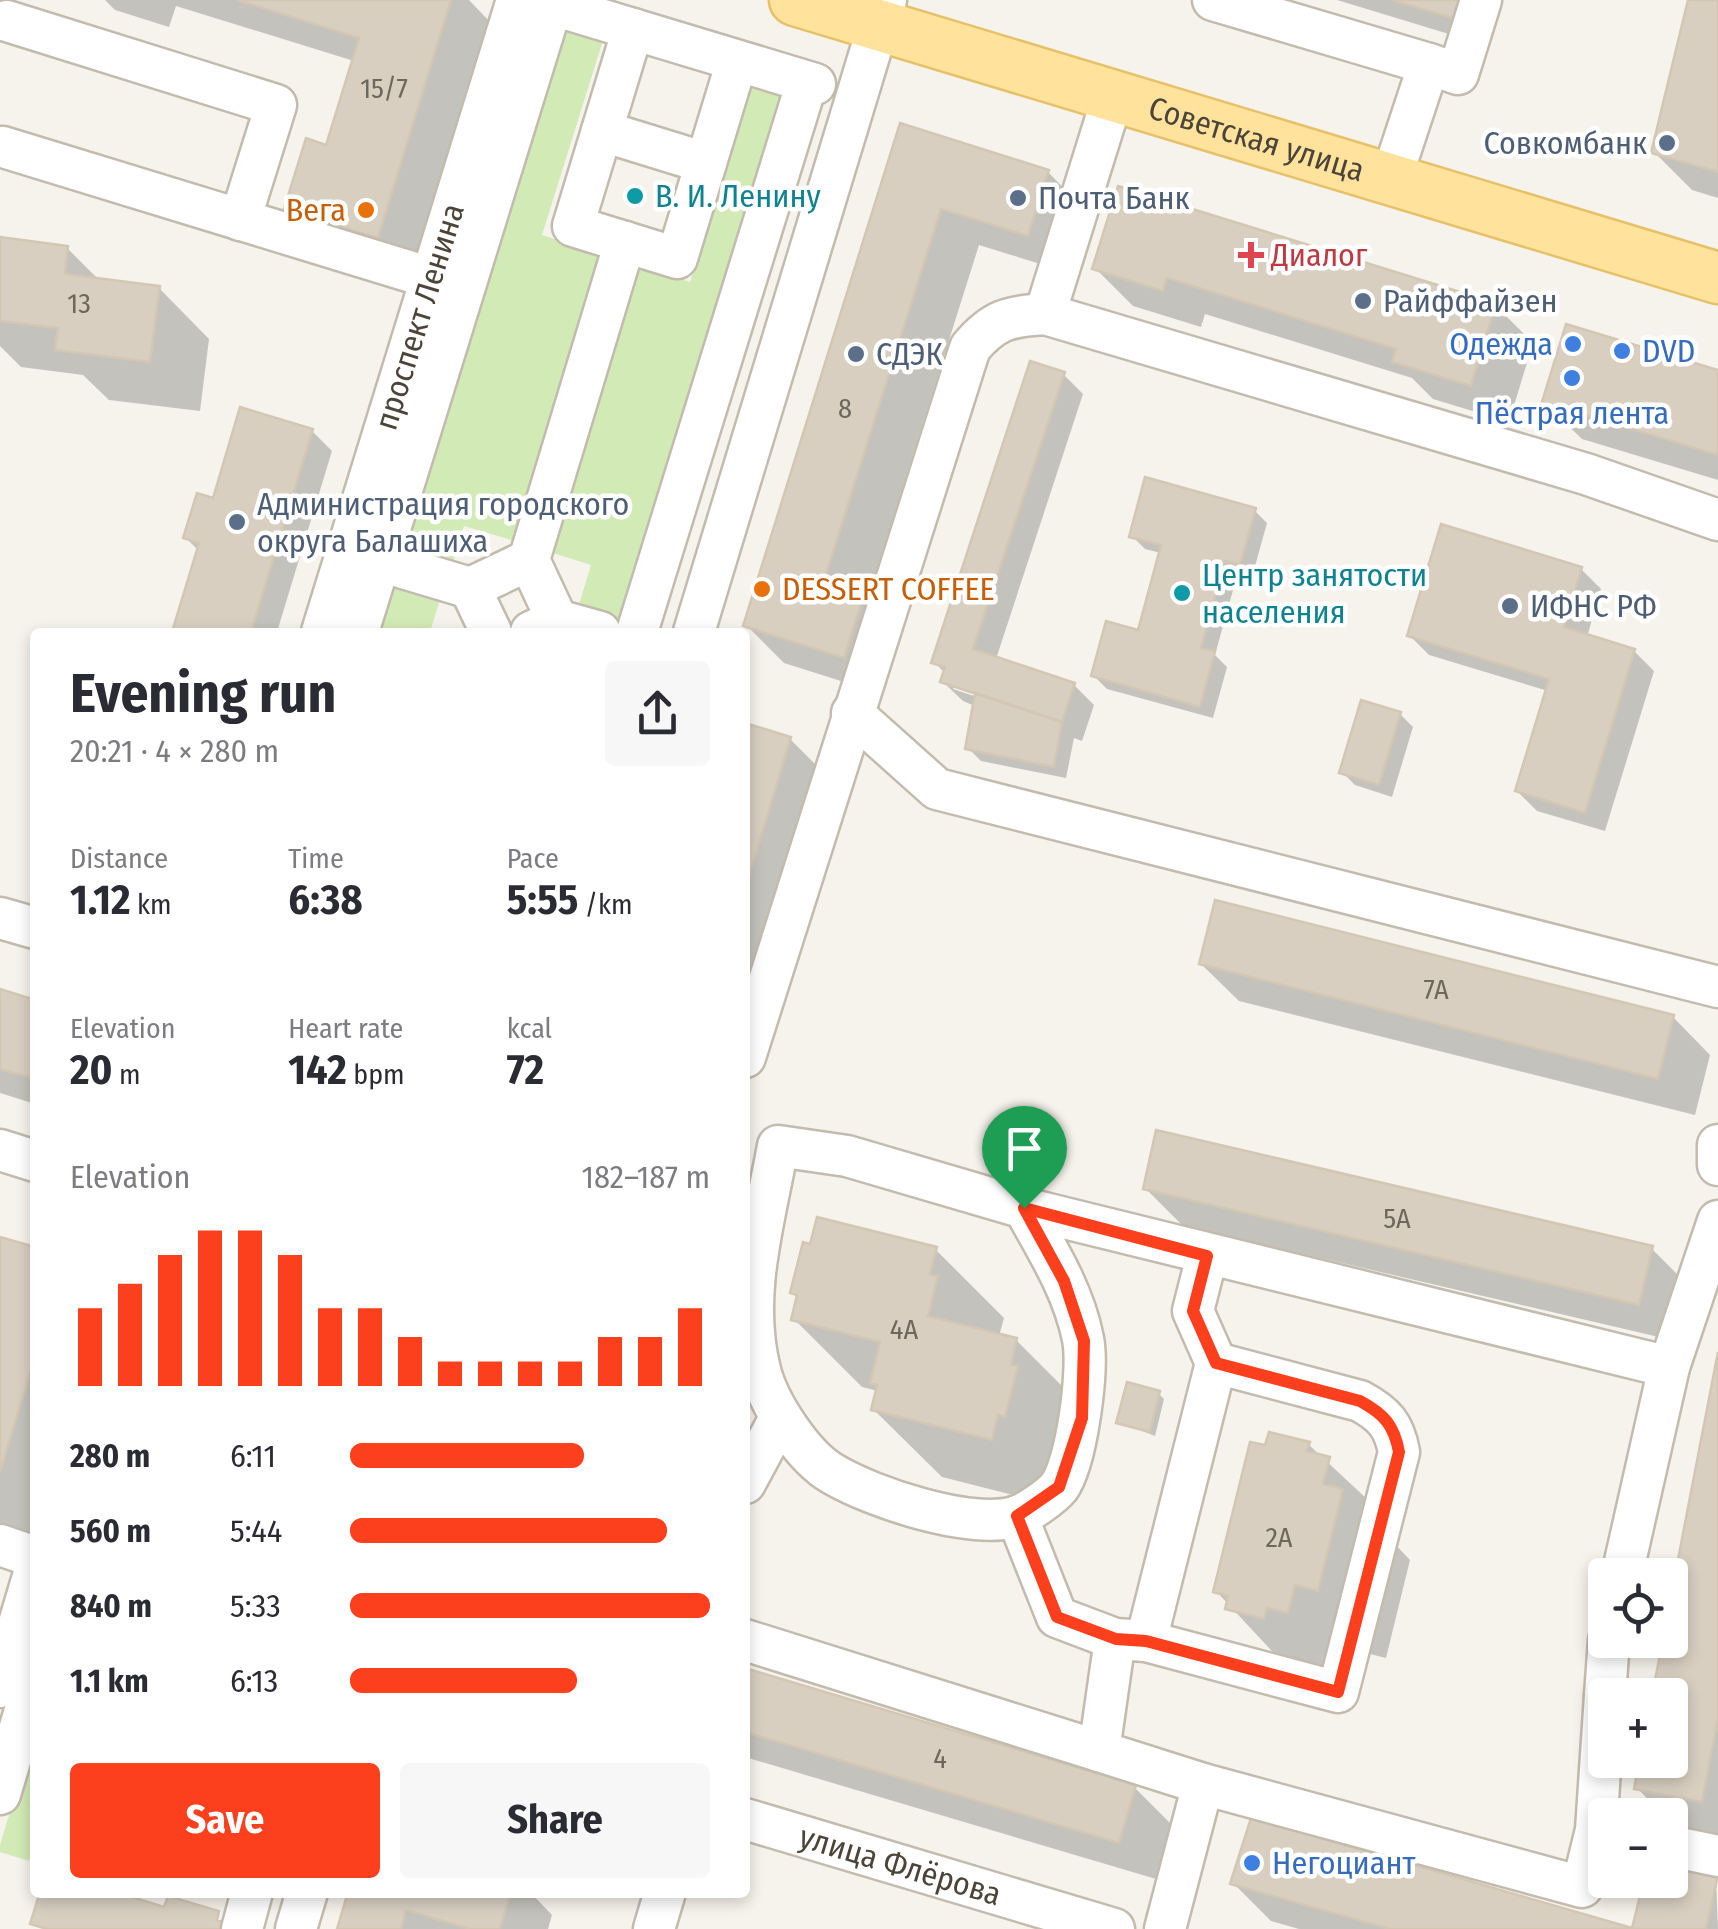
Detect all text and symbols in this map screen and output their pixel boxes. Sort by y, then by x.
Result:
house number: 15/7 [360,72,408,105]
street label: Советская улица [1144,89,1369,189]
place label: Совкомбанк [1483,124,1647,162]
marker: Совкомбанк [1656,132,1678,154]
place label: В. И. Ленину [655,177,821,215]
place label: Почта Банк [1038,179,1190,217]
marker: В. И. Ленину [624,185,646,207]
marker: Почта Банк [1007,187,1029,209]
place label: Вега [286,191,346,229]
marker: Вега [355,199,377,221]
street label: проспект Ленина [367,199,472,434]
place label: Диалог [1270,236,1368,274]
marker: Диалог [1240,244,1262,266]
place label: Райффайзен [1383,282,1558,320]
house number: 13 [67,287,91,320]
marker: Райффайзен [1352,290,1374,312]
place label: Одежда [1449,325,1553,363]
place label: DVD [1642,332,1695,370]
marker: Одежда [1562,333,1584,355]
place label: СДЭК [876,335,943,373]
marker: DVD [1611,340,1633,362]
marker: СДЭК [845,343,867,365]
marker: Пёстрая лента [1561,367,1583,389]
house number: 8 [838,392,852,425]
place label: Пёстрая лента [1475,394,1669,432]
place label: Администрация городского округа Балашиха [257,485,629,560]
marker: Администрация городского округа Балашиха [226,511,248,533]
place label: Центр занятости населения [1202,556,1427,631]
place label: DESSERT COFFEE [782,570,995,608]
marker: DESSERT COFFEE [751,578,773,600]
marker: Центр занятости населения [1171,582,1193,604]
place label: ИФНС РФ [1530,587,1657,625]
marker: ИФНС РФ [1499,595,1521,617]
text: Evening run [70,661,336,727]
button: share [605,661,710,766]
text: 20:21 · 4 × 280 m [70,732,279,770]
text: Distance [70,842,168,875]
text: Time [288,842,344,875]
text: Pace [507,842,559,875]
text: 1.12 [70,875,130,925]
text: 6:38 [288,875,363,925]
text: 5:55 [507,875,578,925]
text: km [130,888,172,921]
text: /km [578,888,633,921]
house number: 7А [1423,973,1449,1006]
text: Elevation [70,1012,175,1045]
text: Heart rate [288,1012,403,1045]
text: kcal [507,1012,552,1045]
text: 20 [70,1045,112,1095]
text: 142 [288,1045,347,1095]
text: 72 [507,1045,544,1095]
text: m [112,1058,141,1091]
text: bpm [347,1058,405,1091]
pin [982,1106,1067,1209]
icon: arrive [997,1121,1052,1176]
text: Elevation [70,1158,190,1196]
text: 182–187 m [582,1158,710,1196]
house number: 5А [1383,1202,1411,1235]
house number: 4А [890,1313,918,1346]
text: 280 m [70,1437,150,1475]
text: 6:11 [230,1437,276,1475]
text: 560 m [70,1512,151,1550]
text: 5:44 [230,1512,282,1550]
house number: 2А [1265,1521,1293,1554]
map controls [1588,1558,1688,1898]
button: locate [1588,1558,1688,1658]
text: 840 m [70,1587,152,1625]
text: 5:33 [230,1587,281,1625]
text: 1.1 km [70,1662,149,1700]
text: 6:13 [230,1662,278,1700]
button: + [1588,1678,1688,1778]
house number: 4 [933,1742,947,1775]
button: Save [70,1763,380,1878]
button: Share [400,1763,710,1878]
button: − [1588,1798,1688,1898]
street label: улица Флёрова [795,1817,1006,1913]
place label: Негоциант [1272,1844,1415,1882]
marker: Негоциант [1241,1852,1263,1874]

